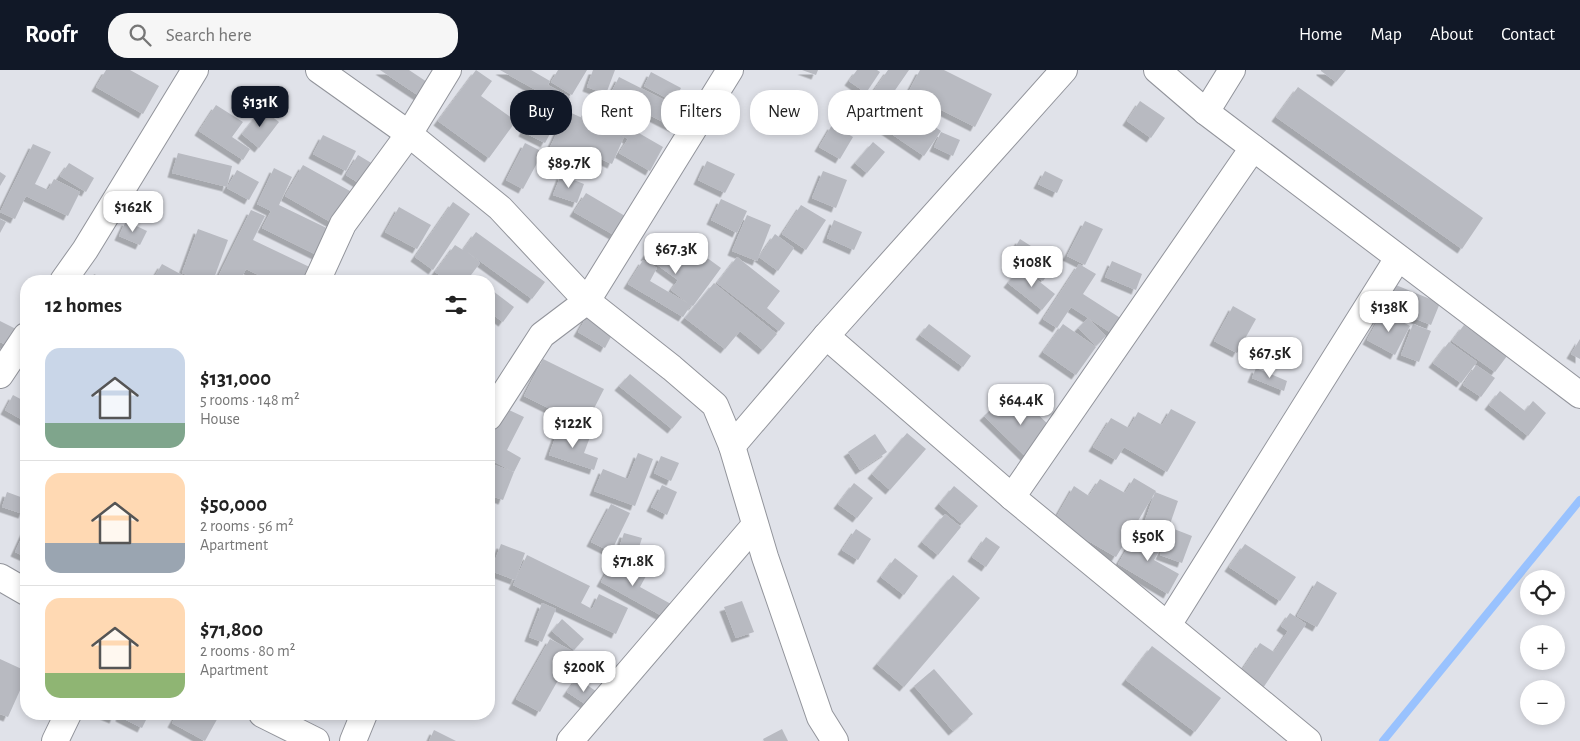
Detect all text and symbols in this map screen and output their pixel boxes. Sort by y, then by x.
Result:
search box [108,13,458,58]
icon: search [126,21,154,49]
text: Roofr [25,23,78,47]
text: Search here [166,26,252,45]
text: Home [1299,26,1342,44]
text: Map [1370,26,1402,44]
text: About [1430,26,1473,44]
text: Contact [1501,26,1555,44]
pin: $131K [225,85,295,128]
chip: Buy [510,90,572,135]
chip: Rent [582,90,651,135]
chip: Filters [661,90,740,135]
chip: New [750,90,818,135]
chip: Apartment [828,90,941,135]
text: $131K [243,94,277,110]
pin: $89.7K [528,146,610,189]
text: $89.7K [548,155,590,171]
pin: $162K [98,190,168,233]
text: $162K [114,199,152,215]
pin: $67.3K [635,232,717,275]
text: $67.3K [655,241,697,257]
pin: $108K [997,246,1067,288]
text: $108K [1013,254,1051,270]
pin: $138K [1354,290,1424,333]
icon: filters [442,291,470,319]
text: 12 homes [45,295,122,316]
text: $138K [1370,299,1408,315]
pin: $67.5K [1229,336,1311,379]
text: $67.5K [1249,345,1291,361]
icon: home [85,368,145,428]
text: $131,000 [200,368,271,389]
pin: $64.4K [980,384,1062,426]
text: 5 rooms · 148 m² [200,392,300,408]
text: $64.4K [999,392,1043,408]
pin: $122K [538,406,608,449]
text: House [200,411,240,427]
text: $122K [554,415,592,431]
icon: home [85,493,145,553]
text: $50,000 [200,494,267,515]
text: 2 rooms · 56 m² [200,518,294,534]
pin: $50K [1118,520,1178,562]
text: $50K [1132,528,1164,544]
text: Apartment [200,537,268,553]
pin: $71.8K [592,544,674,587]
text: $71.8K [613,553,653,569]
map controls [1520,570,1565,725]
button: locate [1520,570,1565,615]
icon: home [85,618,145,678]
text: $71,800 [200,619,263,640]
button: + [1520,625,1565,670]
text: 2 rooms · 80 m² [200,643,295,659]
pin: $200K [549,650,619,693]
text: $200K [564,659,604,675]
text: Apartment [200,662,268,678]
button: − [1520,680,1565,725]

